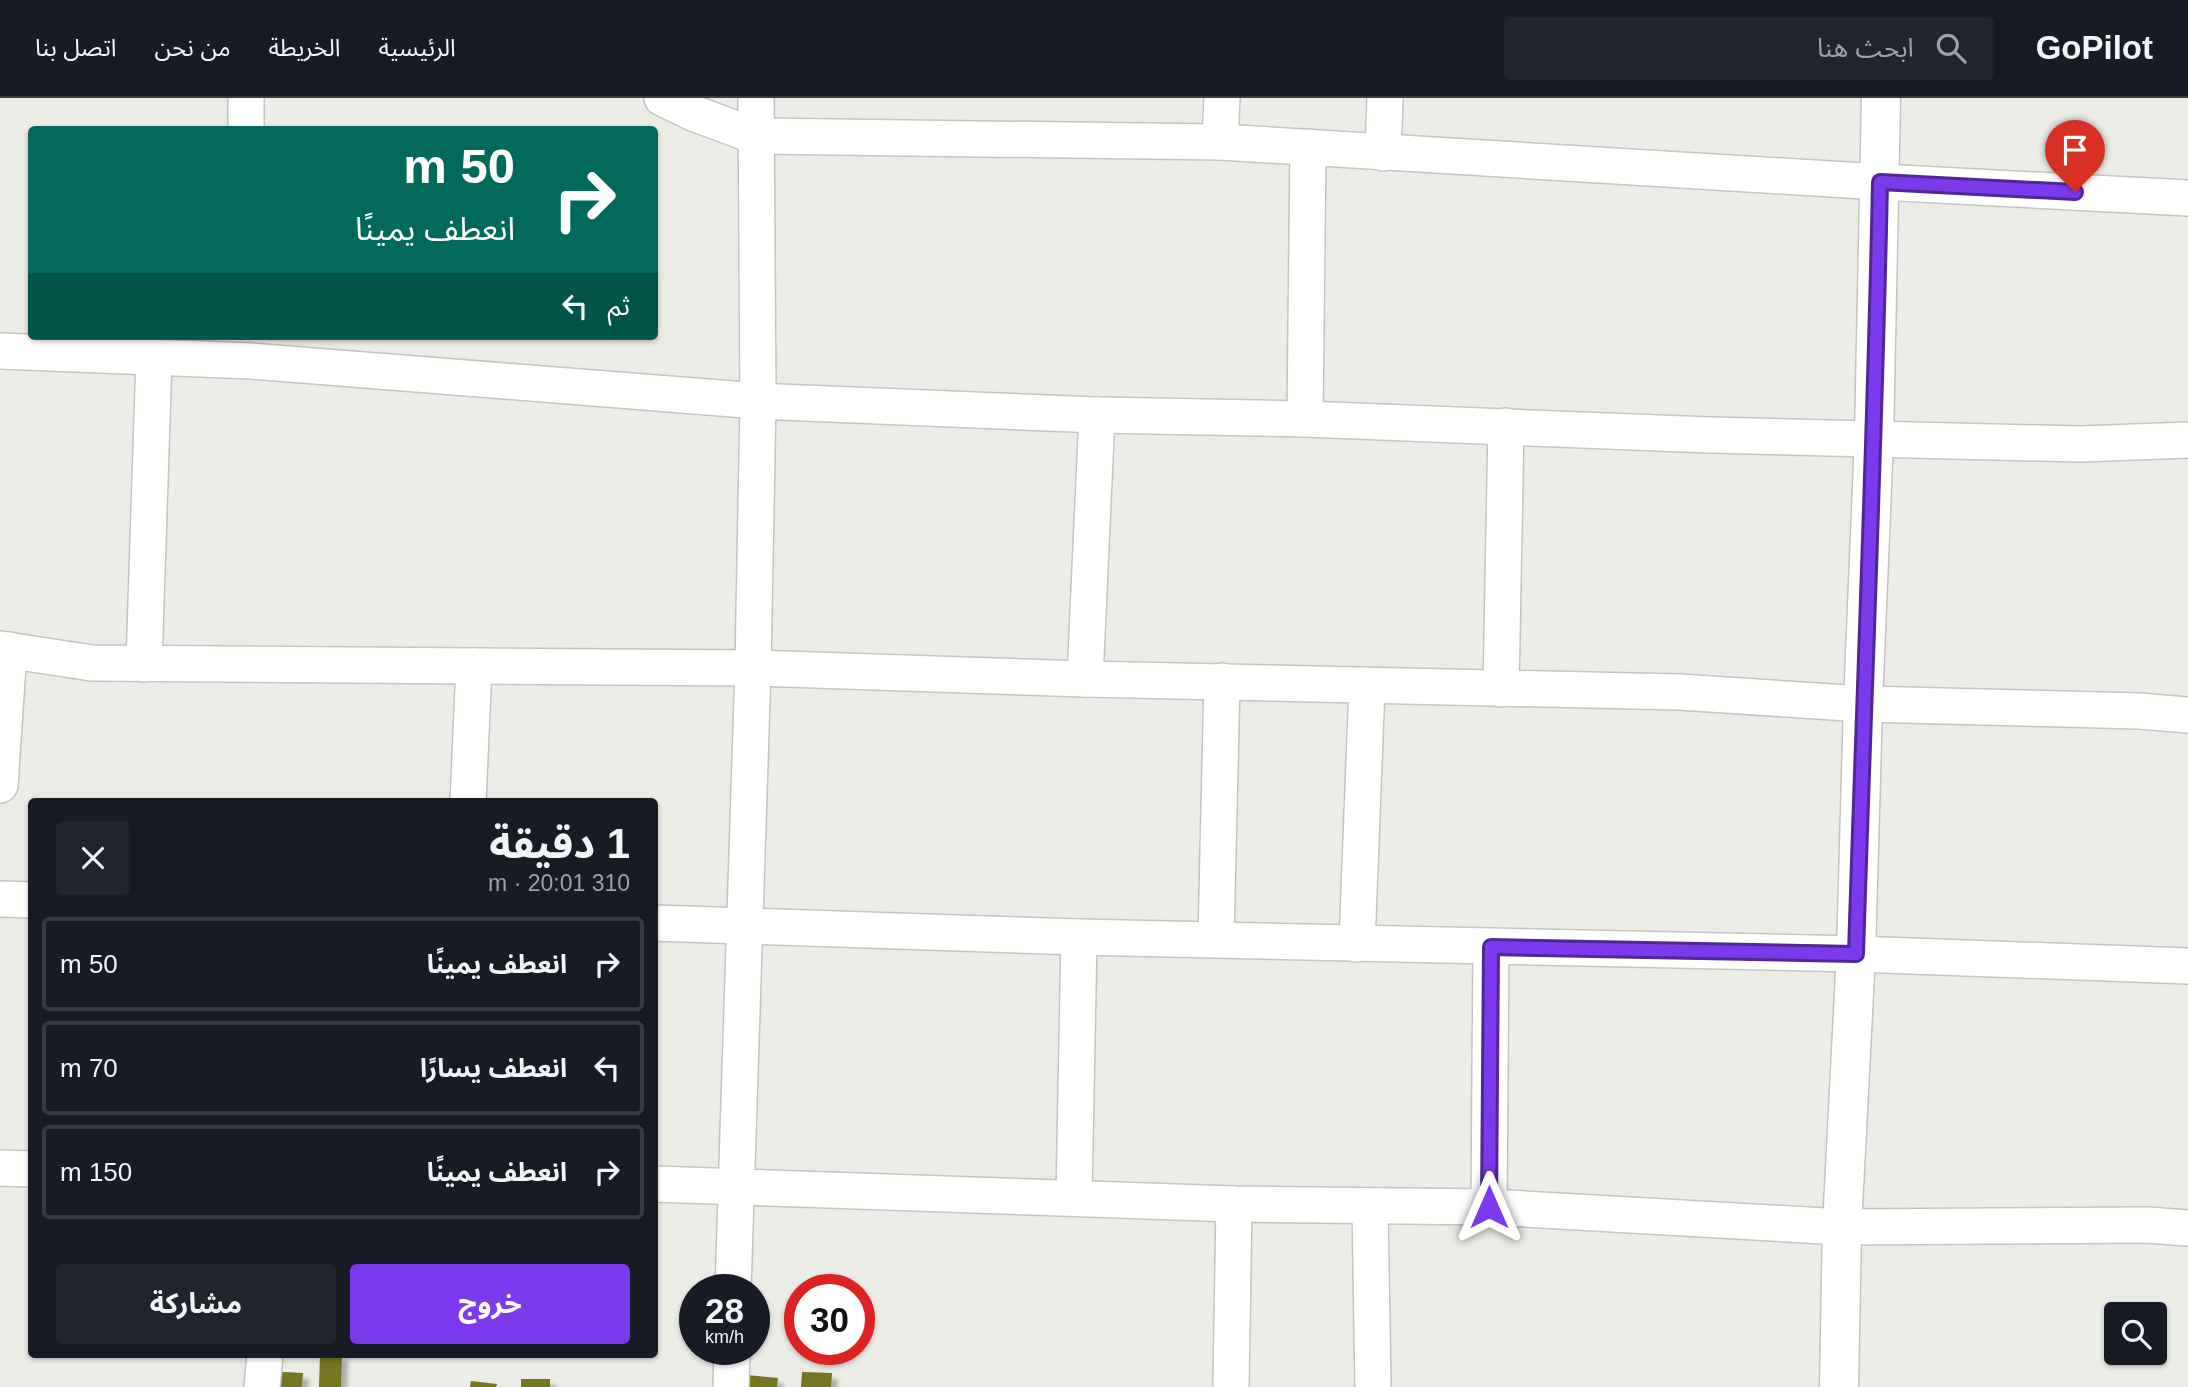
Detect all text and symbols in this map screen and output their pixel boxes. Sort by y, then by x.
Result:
search box [1504,17,1994,80]
icon: search [1932,29,1970,67]
text: GoPilot [2036,29,2153,66]
text: ابحث هنا [1817,33,1914,63]
text: اتصل بنا [35,34,117,61]
text: من نحن [155,34,231,61]
text: الخريطة [269,34,341,61]
text: الرئيسية [379,34,456,61]
pin [2045,120,2105,192]
icon: arrive [2056,131,2094,169]
text: 50 m [403,139,515,193]
icon: right [539,154,630,245]
text: انعطف يمينًا [355,211,515,247]
icon: left [556,287,594,325]
text: ثم [608,291,630,321]
text: 1 دقيقة [489,820,630,867]
button: close [56,821,130,895]
text: 310 m · 20:01 [488,870,630,896]
icon: right [588,945,626,983]
text: 50 m [60,949,118,979]
text: انعطف يمينًا [427,949,567,979]
icon: left [588,1049,626,1087]
text: 70 m [60,1053,118,1083]
text: انعطف يسارًا [420,1053,567,1083]
icon: right [588,1153,626,1191]
text: 150 m [60,1157,132,1187]
text: انعطف يمينًا [427,1157,567,1187]
position arrow [1452,1170,1526,1244]
button: مشاركة [56,1264,336,1344]
button: خروج [350,1264,630,1344]
speed limit sign: 30 [784,1274,875,1365]
text: 28 [705,1291,744,1330]
map controls [2104,1302,2167,1365]
button: search [2104,1302,2167,1365]
text: km/h [705,1327,744,1347]

